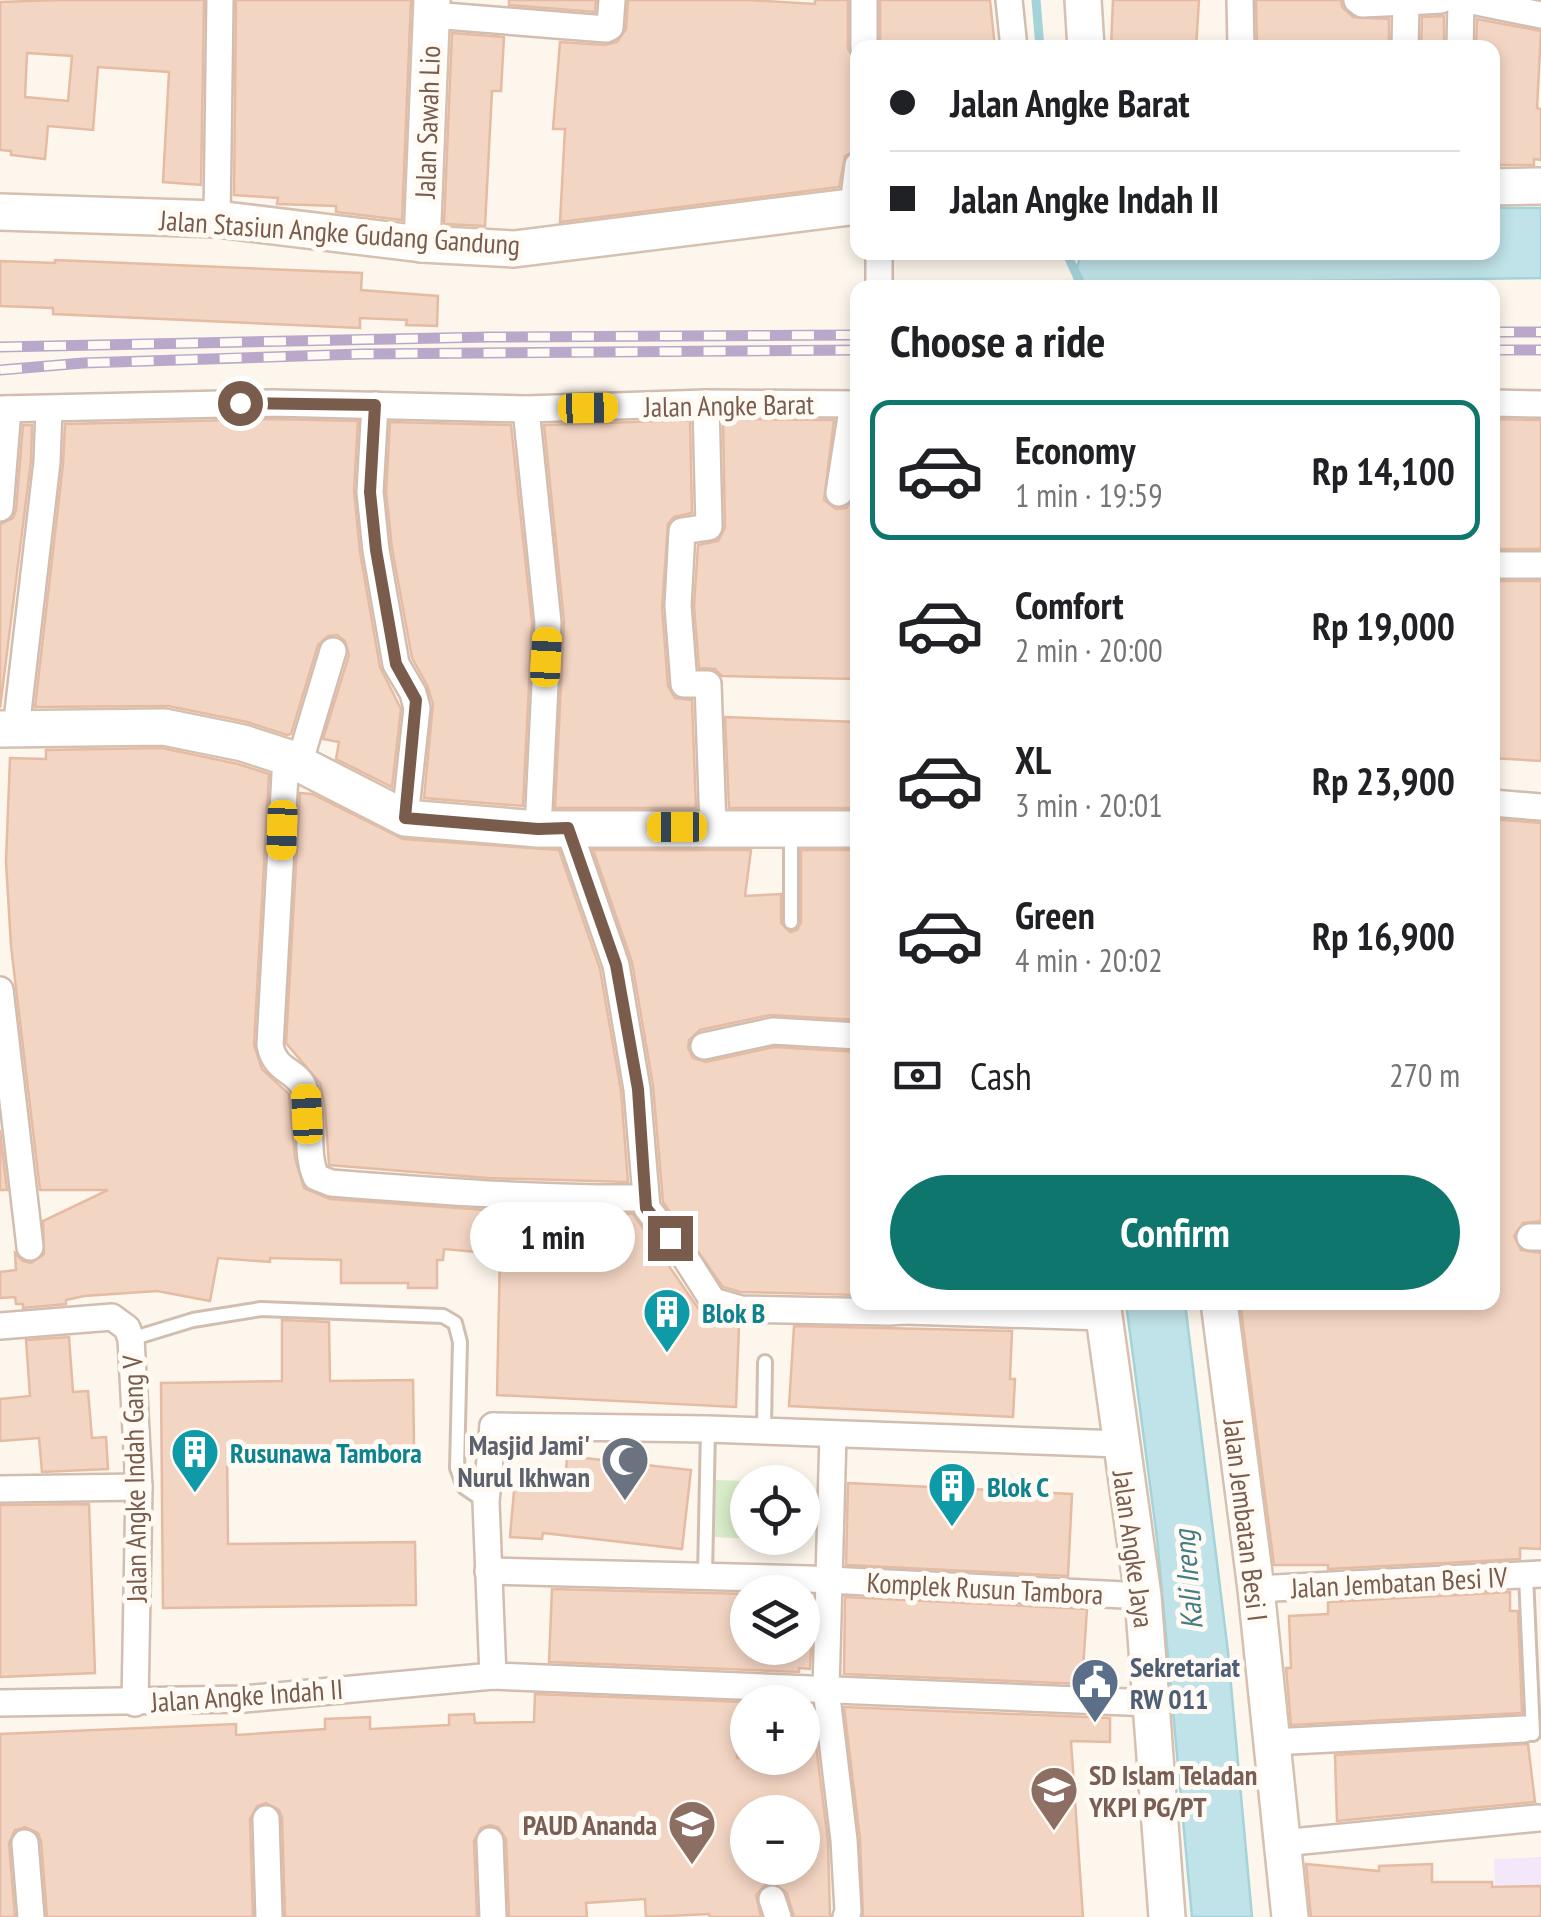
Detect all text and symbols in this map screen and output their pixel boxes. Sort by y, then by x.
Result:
street label: Jalan Sawah Lio [406,45,448,200]
text: Jalan Angke Barat [950,78,1190,127]
text: Jalan Angke Indah II [950,174,1219,223]
street label: Jalan Stasiun Angke Gudang Gandung [158,201,521,263]
text: Choose a ride [890,311,1105,369]
route start [218,381,263,426]
street label: Jalan Angke Barat [643,385,815,425]
car [558,392,618,424]
icon: car [895,425,985,515]
text: Economy [1015,425,1135,474]
text: Rp 14,100 [1312,446,1455,495]
text: 1 min · 19:59 [1015,474,1163,516]
icon: car [895,580,985,670]
text: Comfort [1015,580,1124,629]
text: Rp 19,000 [1312,601,1455,650]
car [529,626,563,688]
text: 2 min · 20:00 [1015,629,1163,671]
icon: car [895,735,985,825]
text: XL [1015,735,1051,784]
text: Rp 23,900 [1312,756,1455,805]
text: 3 min · 20:01 [1015,784,1163,826]
car [266,799,298,861]
car [647,812,707,842]
icon: car [895,890,985,980]
text: Green [1015,890,1095,939]
text: Rp 16,900 [1312,911,1455,960]
text: 4 min · 20:02 [1015,939,1163,981]
icon: cash [890,1048,945,1103]
text: Cash [970,1051,1032,1100]
text: 270 m [1389,1054,1460,1096]
car [290,1083,324,1145]
button: Confirm [890,1175,1460,1290]
callout: 1 min [470,1203,635,1273]
text: 1 min [520,1216,585,1258]
route end [648,1216,693,1261]
building icon: Blok B [641,1286,693,1354]
place label: Blok B [702,1294,765,1331]
street label: Jalan Angke Indah Gang V [113,1354,155,1604]
street label: Jalan Jembatan Besi I [1215,1416,1277,1623]
building icon: Rusunawa Tambora [169,1426,221,1494]
place label: Masjid Jami' Nurul Ikhwan [458,1426,590,1495]
place label: Rusunawa Tambora [230,1434,422,1471]
mosque icon: Masjid Jami' Nurul Ikhwan [599,1434,651,1502]
building icon: Blok C [926,1460,978,1528]
map controls [730,1465,820,1885]
button: locate [730,1465,820,1555]
street label: Jalan Angke Jaya [1105,1467,1163,1630]
place label: Blok C [987,1468,1049,1505]
water label: Kali Ireng [1163,1527,1211,1631]
street label: Jalan Jembatan Besi IV [1289,1558,1509,1606]
street label: Komplek Rusun Tambora [866,1563,1104,1613]
button: layers [730,1575,820,1665]
place label: Sekretariat RW 011 [1130,1648,1240,1717]
public building icon: Sekretariat RW 011 [1069,1656,1121,1724]
street label: Jalan Angke Indah II [149,1670,344,1720]
button: + [730,1685,820,1775]
place label: SD Islam Teladan YKPI PG/PT [1088,1756,1257,1825]
school or university icon: SD Islam Teladan YKPI PG/PT [1028,1764,1080,1832]
button: − [730,1795,820,1885]
school or university icon: PAUD Ananda [666,1798,718,1866]
place label: PAUD Ananda [523,1806,657,1843]

